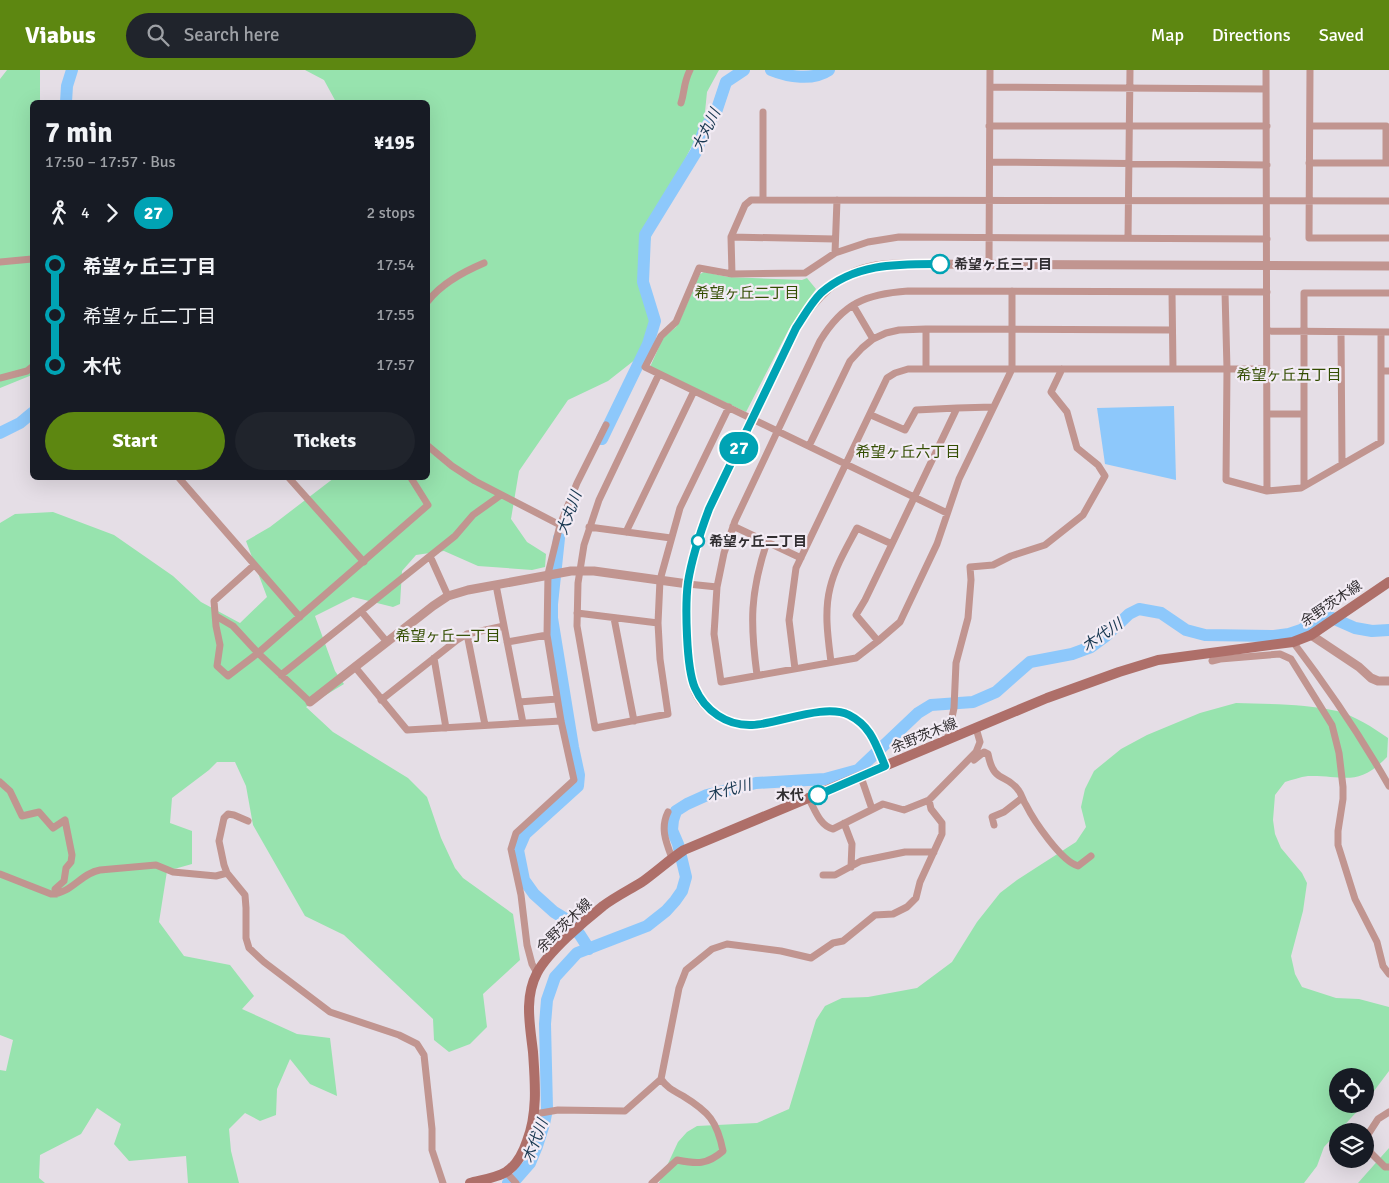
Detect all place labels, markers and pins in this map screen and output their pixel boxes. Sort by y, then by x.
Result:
marker: 希望ヶ丘三丁目 [930,254,950,274]
place label: 希望ヶ丘三丁目 [954,256,1052,273]
place label: 希望ヶ丘二丁目 [709,533,807,550]
marker: 希望ヶ丘二丁目 [691,534,705,548]
marker: 木代 [808,785,828,805]
place label: 木代 [776,787,804,804]

